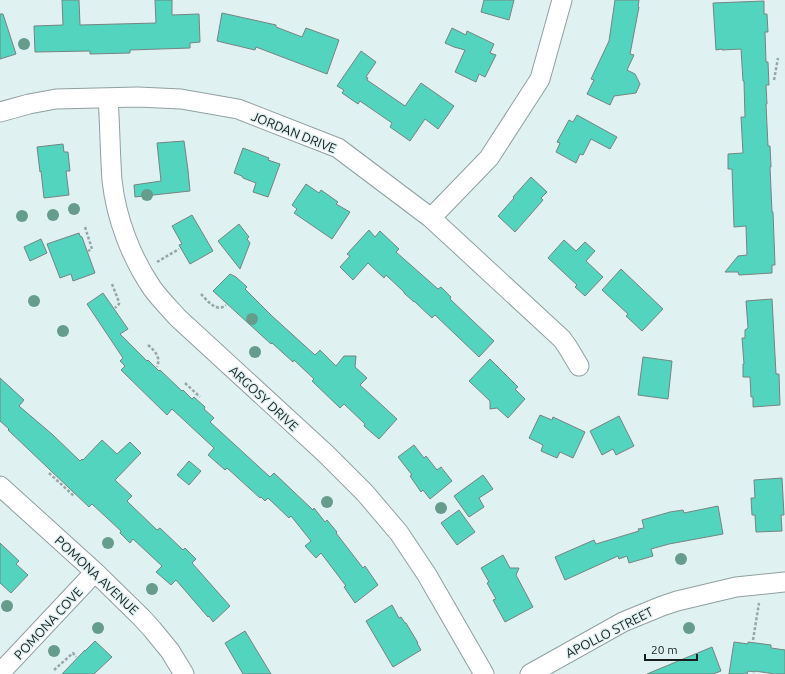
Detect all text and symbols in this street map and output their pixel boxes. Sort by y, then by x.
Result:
street label: JORDAN DRIVE [249,109,339,155]
street label: ARGOSY DRIVE [227,363,301,433]
street label: POMONA AVENUE [52,533,142,617]
street label: POMONA COVE [11,584,85,662]
street label: APOLLO STREET [563,604,655,660]
scale bar [645,636,697,662]
text: 20 m [651,643,678,656]

